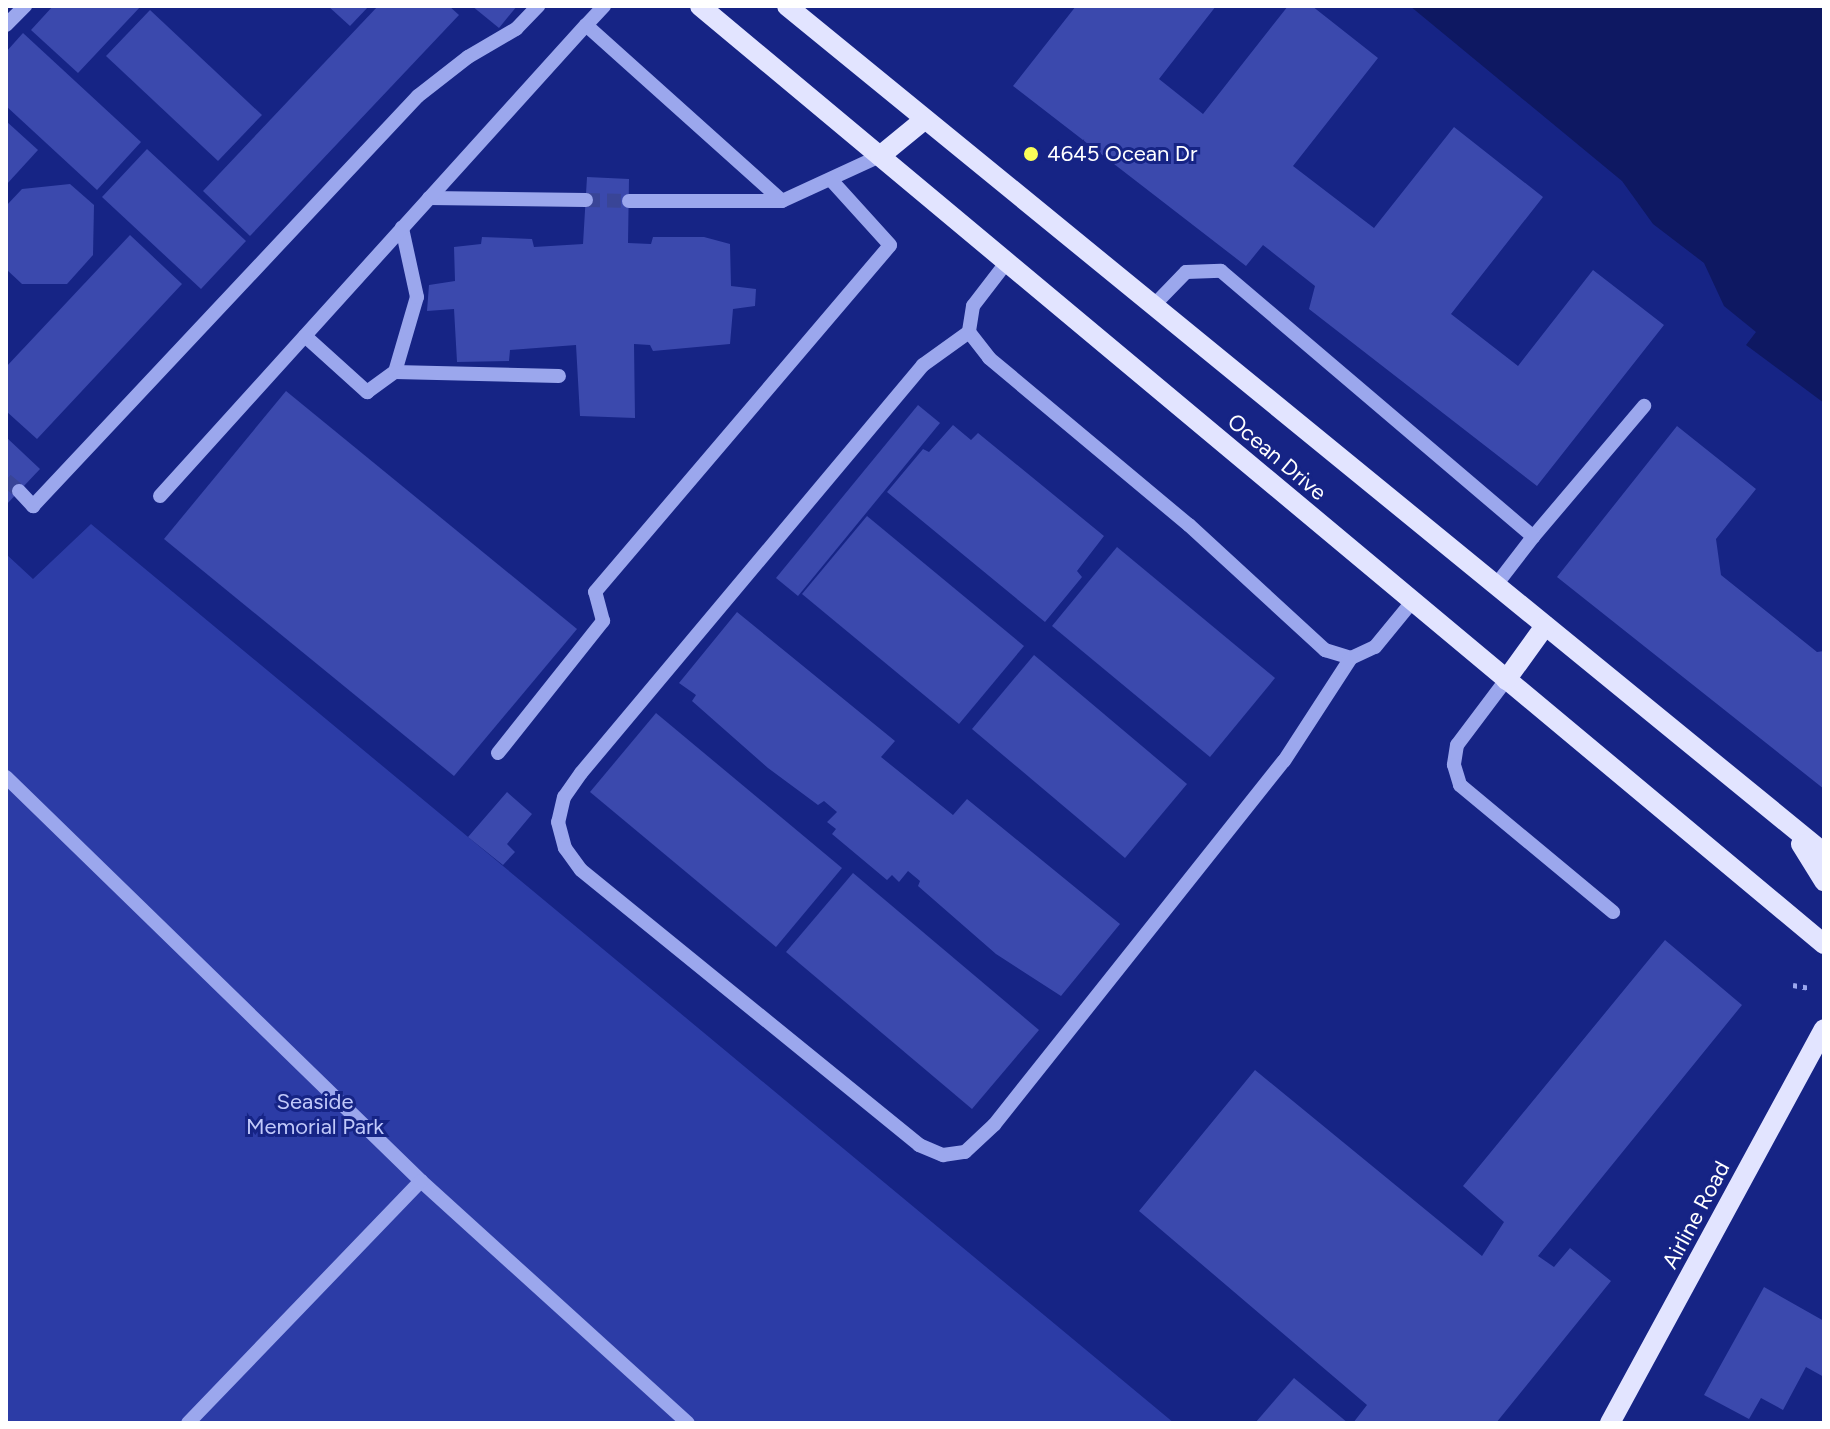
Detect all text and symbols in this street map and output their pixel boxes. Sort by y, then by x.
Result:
place label: 4645 Ocean Dr [1047,141,1197,167]
marker: 4645 Ocean Dr [1022,145,1040,163]
street label: Ocean Drive [1222,408,1332,506]
park label: Seaside Memorial Park [246,1088,384,1140]
street label: Airline Road [1657,1157,1735,1273]

